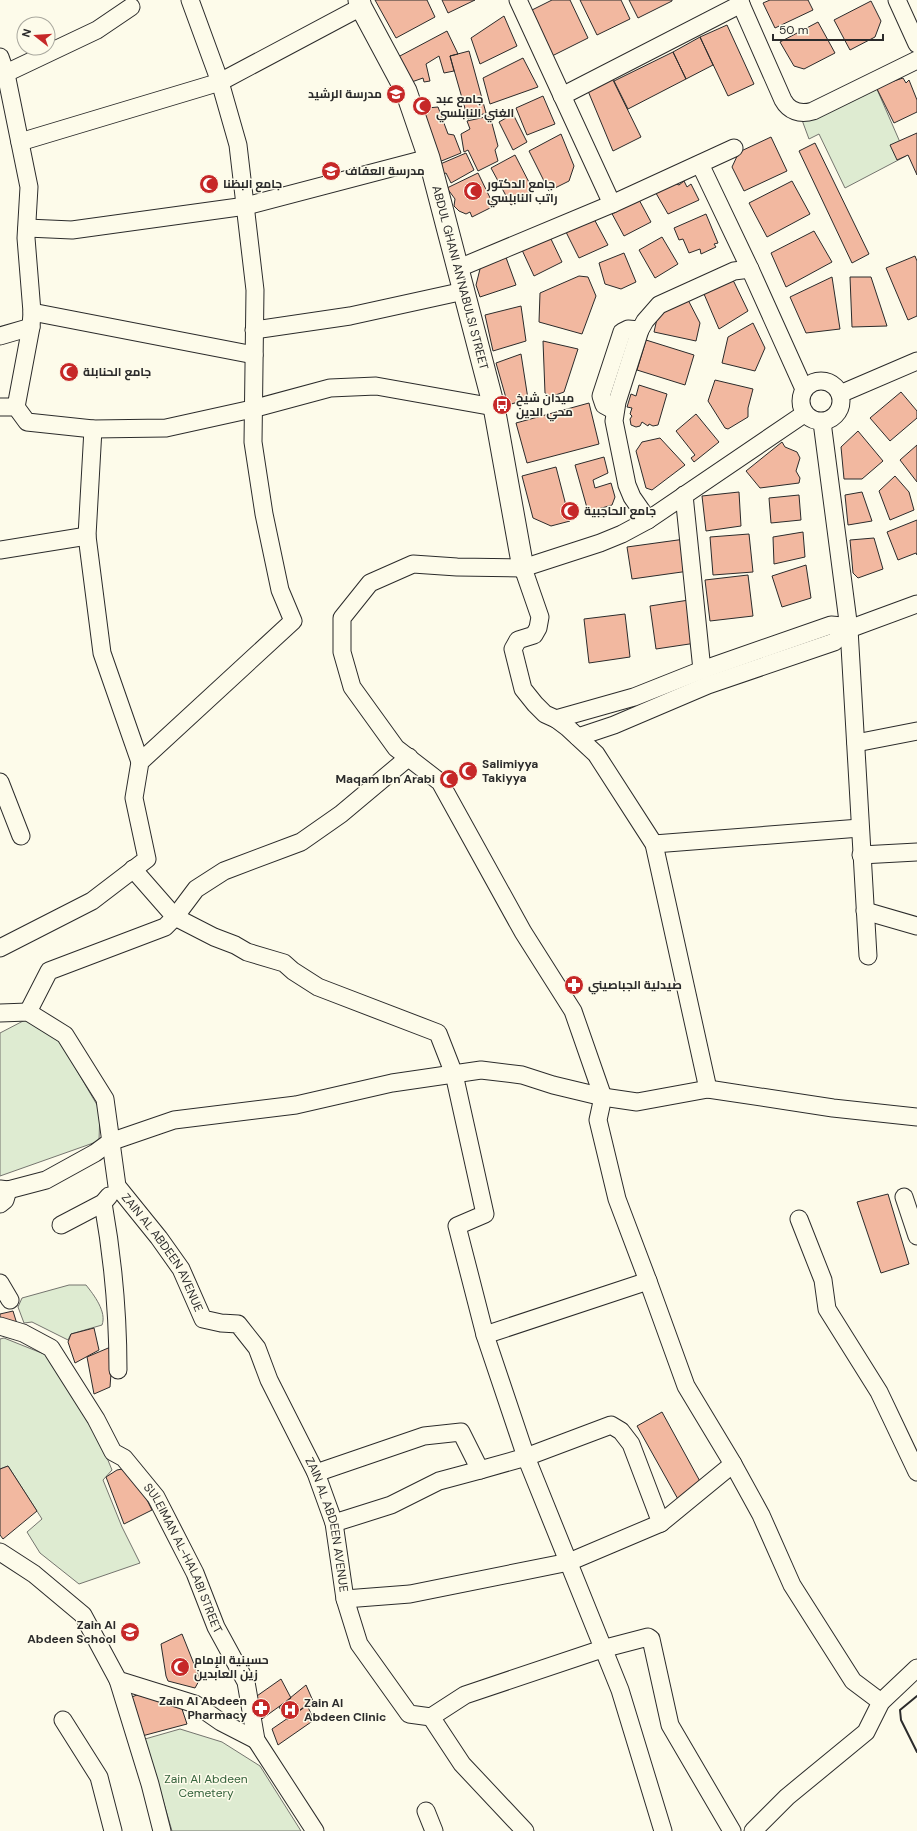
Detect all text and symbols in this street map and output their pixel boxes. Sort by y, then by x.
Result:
north arrow [16,16,56,56]
scale bar [773,16,883,42]
text: 50 m [779,22,808,38]
text: N [19,27,34,39]
school or university icon: مدرسة الرشيد [385,83,407,105]
place label: مدرسة الرشيد [308,86,382,102]
place label: جامع عبد الغني النابلسي [436,91,514,123]
mosque icon: جامع عبد الغني النابلسي [411,95,433,117]
school or university icon: مدرسة العفاف [320,160,342,182]
place label: مدرسة العفاف [345,163,425,179]
mosque icon: جامع البظنا [198,173,220,195]
place label: جامع البظنا [223,176,282,193]
place label: جامع الدكتور راتب النابلسي [486,176,558,208]
mosque icon: جامع الدكتور راتب النابلسي [462,180,484,202]
street label: ABDUL GHANI AN'NABULSI STREET [428,184,492,372]
mosque icon: جامع الحنابلة [58,361,80,383]
place label: جامع الحنابلة [83,364,151,381]
place label: ميدان شيخ محي الدين [516,390,574,422]
bus stop icon: ميدان شيخ محي الدين [491,394,513,416]
mosque icon: جامع الحاجبية [559,500,581,522]
place label: جامع الحاجبية [584,503,656,520]
place label: Salimiyya Takiyya [482,756,538,786]
mosque icon: Salimiyya Takiyya [457,760,479,782]
mosque icon: Maqam Ibn Arabi [438,768,460,790]
place label: Maqam Ibn Arabi [335,771,435,787]
pharmacy icon: صيدلية الجباصيني [563,974,585,996]
place label: صيدلية الجباصيني [588,977,682,995]
street label: ZAIN AL ABDEEN AVENUE [118,1190,207,1314]
street label: ZAIN AL ABDEEN AVENUE [301,1455,352,1593]
street label: SULEIMAN AL-HALABI STREET [140,1480,226,1636]
place label: Zain Al Abdeen School [27,1617,116,1647]
school or university icon: Zain Al Abdeen School [119,1621,141,1643]
place label: حسينية الإمام زين العابدين [194,1652,269,1682]
mosque icon: حسينية الإمام زين العابدين [169,1656,191,1678]
place label: Zain Al Abdeen Pharmacy [159,1693,248,1723]
place label: Zain Al Abdeen Clinic [304,1695,386,1725]
pharmacy icon: Zain Al Abdeen Pharmacy [250,1697,272,1719]
hospital icon: Zain Al Abdeen Clinic [279,1699,301,1721]
park label: Zain Al Abdeen Cemetery [164,1771,248,1801]

